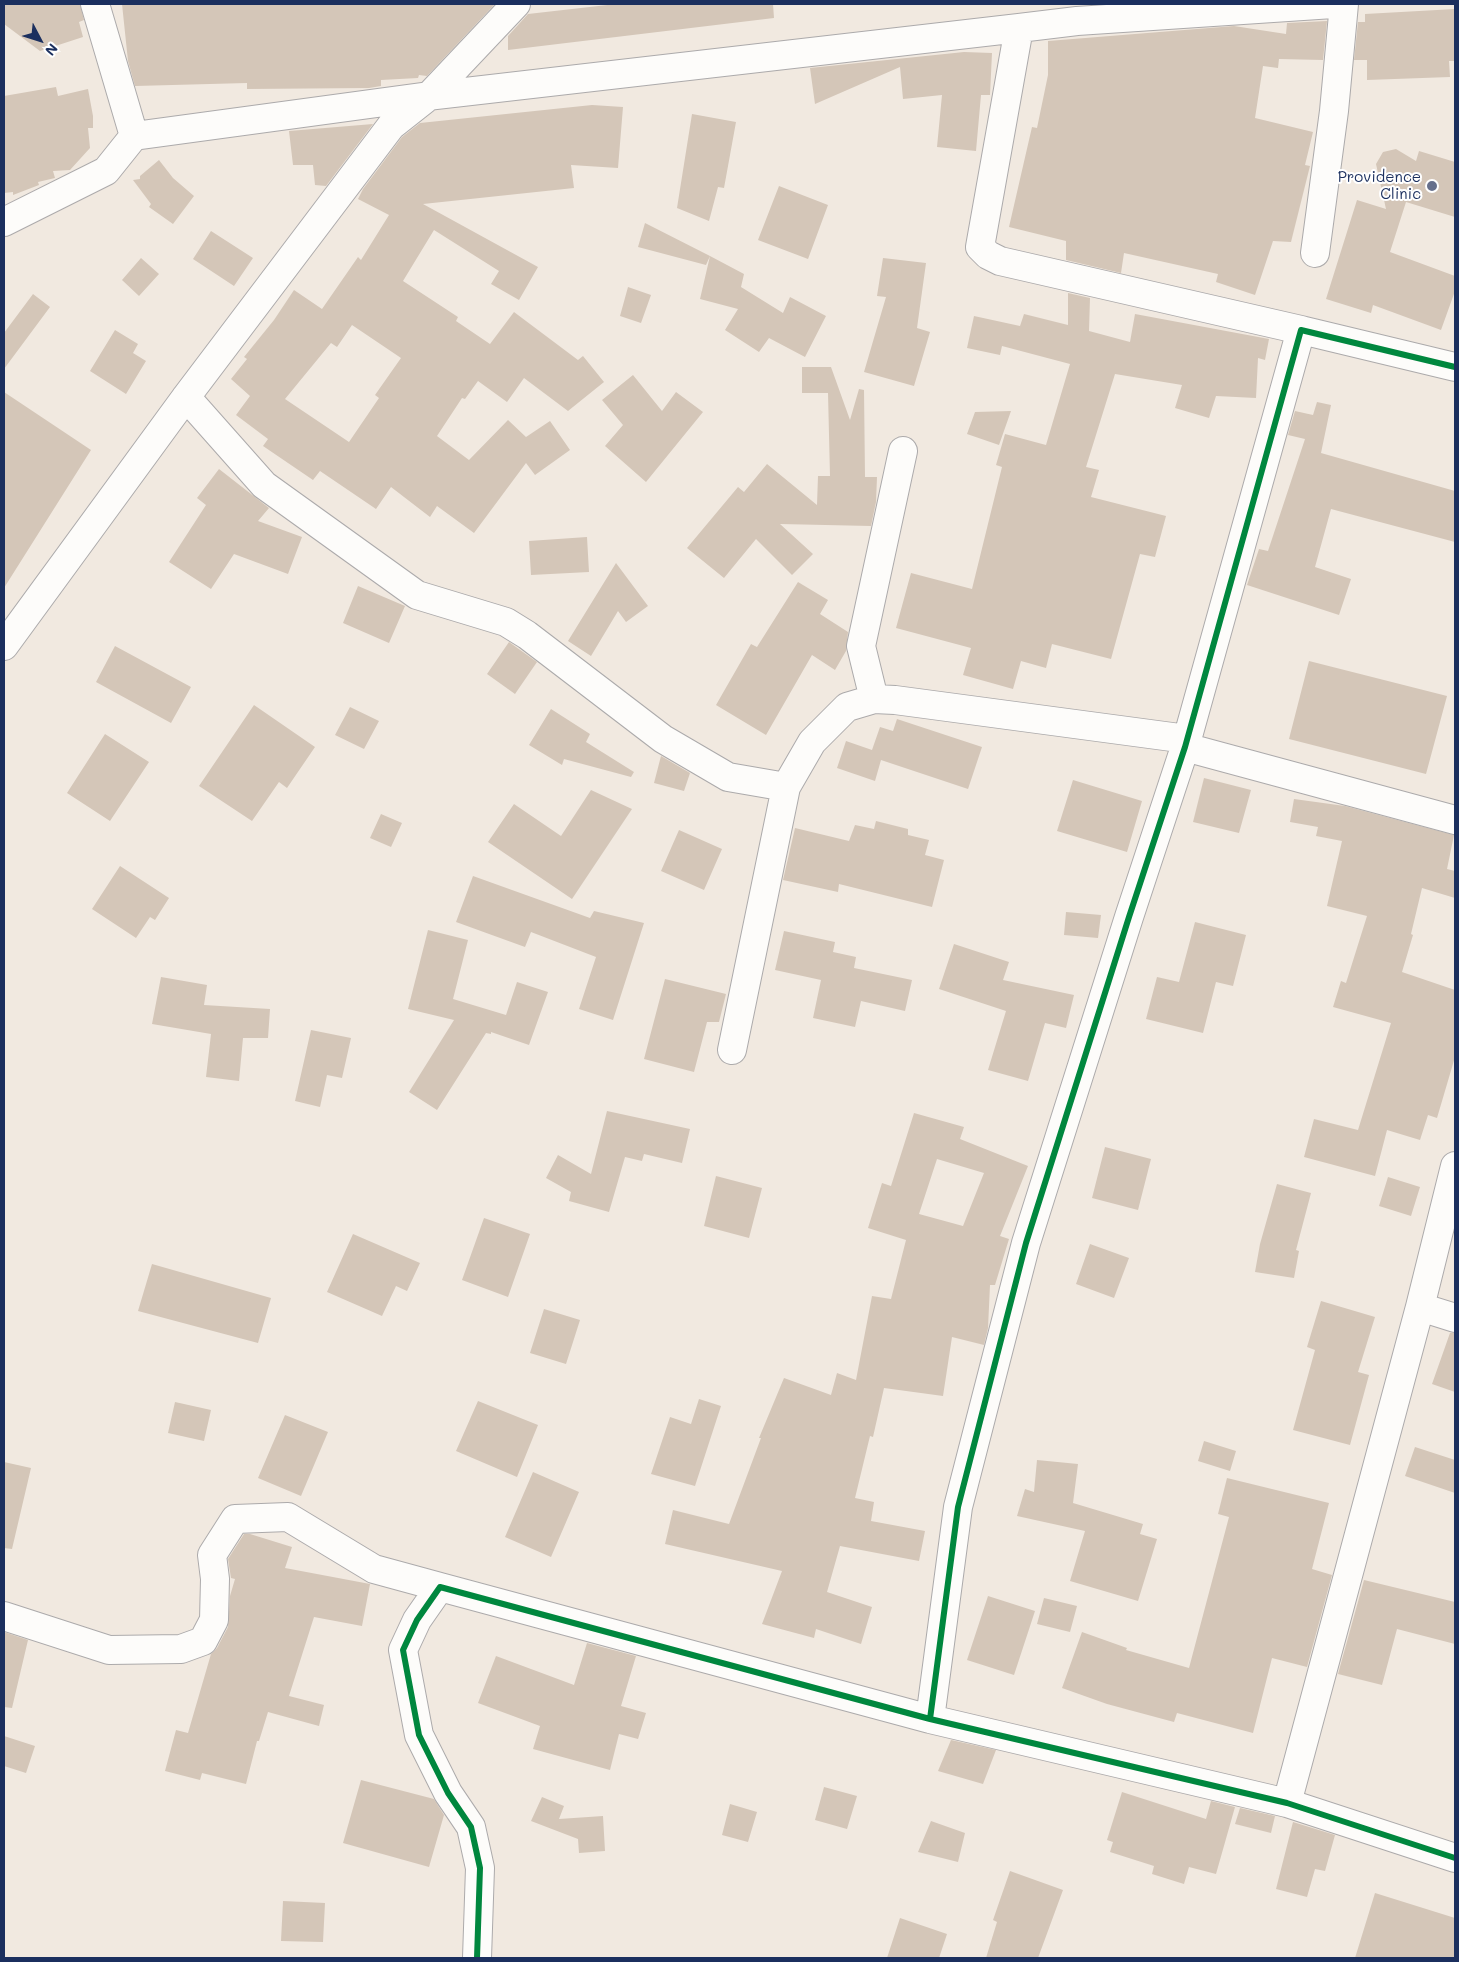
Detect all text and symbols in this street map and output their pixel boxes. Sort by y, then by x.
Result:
north arrow [15,15,65,65]
text: N [41,40,63,60]
place label: Providence Clinic [1338,168,1421,203]
marker: Providence Clinic [1425,179,1439,193]

